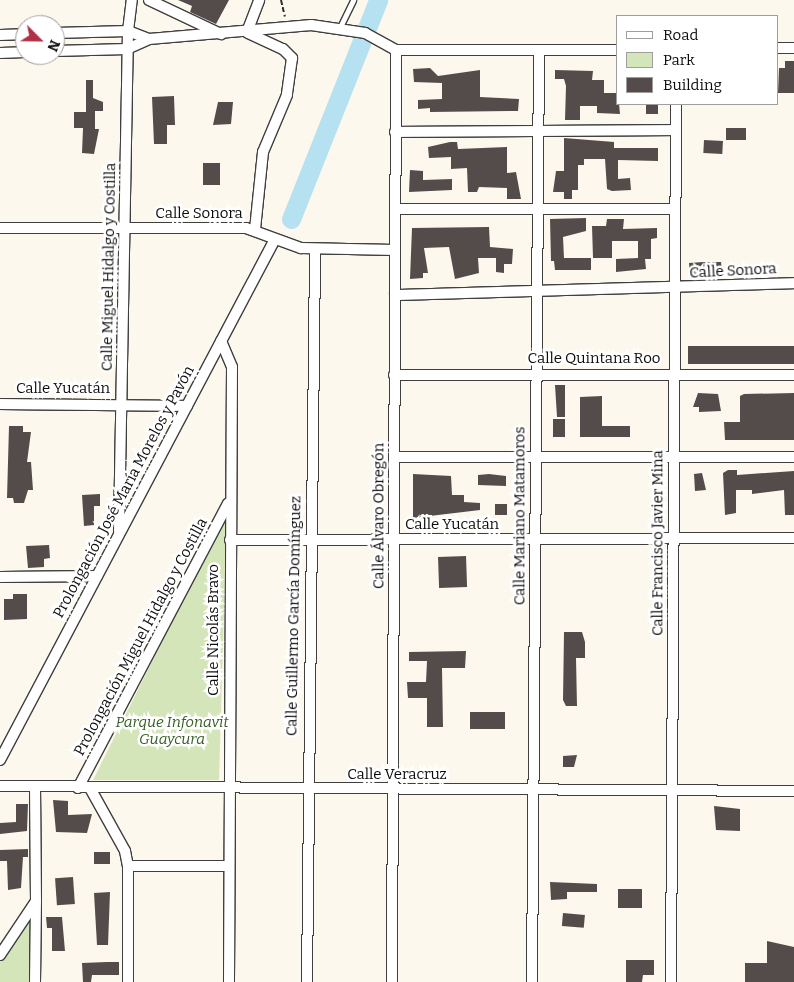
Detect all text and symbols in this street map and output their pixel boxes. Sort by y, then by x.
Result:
north arrow [15,15,65,65]
legend [616,15,779,105]
text: Road [663,26,698,44]
text: N [43,37,63,54]
text: Park [663,51,695,69]
text: Building [663,76,722,94]
street label: Calle Miguel Hidalgo y Costilla [98,163,120,371]
street label: Calle Sonora [155,205,243,223]
street label: Calle Sonora [689,260,777,282]
street label: Calle Quintana Roo [528,350,660,368]
street label: Prolongación José María Morelos y Pavón [50,363,198,621]
street label: Calle Yucatán [16,380,110,398]
street label: Calle Mariano Matamoros [511,427,529,605]
street label: Calle Álvaro Obregón [370,443,388,589]
street label: Calle Francisco Javier Mina [649,450,667,636]
street label: Calle Guillermo García Domínguez [283,496,305,736]
street label: Prolongación Miguel Hidalgo y Costilla [70,515,212,759]
street label: Calle Yucatán [405,516,499,534]
street label: Calle Nicolás Bravo [205,564,223,696]
park label: Parque Infonavit Guaycura [115,713,229,748]
street label: Calle Veracruz [347,766,447,784]

